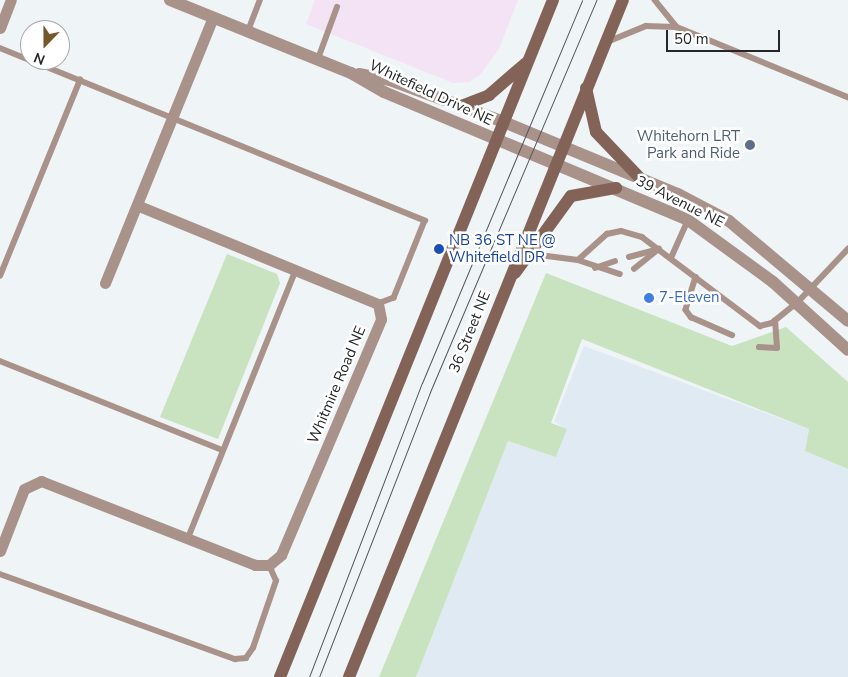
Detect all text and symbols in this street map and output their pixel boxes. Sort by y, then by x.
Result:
north arrow [20,20,70,70]
scale bar [668,20,782,52]
text: 50 m [674,29,709,49]
text: N [31,48,48,69]
street label: Whitefield Drive NE [366,56,496,130]
place label: Whitehorn LRT Park and Ride [637,127,740,162]
marker: Whitehorn LRT Park and Ride [744,139,756,151]
street label: 39 Avenue NE [633,172,727,232]
place label: NB 36 ST NE @ Whitefield DR [449,231,556,266]
marker: NB 36 ST NE @ Whitefield DR [433,243,445,255]
street label: 36 Street NE [445,289,495,375]
place label: 7-Eleven [659,289,719,307]
marker: 7-Eleven [643,292,655,304]
street label: Whitmire Road NE [304,324,370,446]

